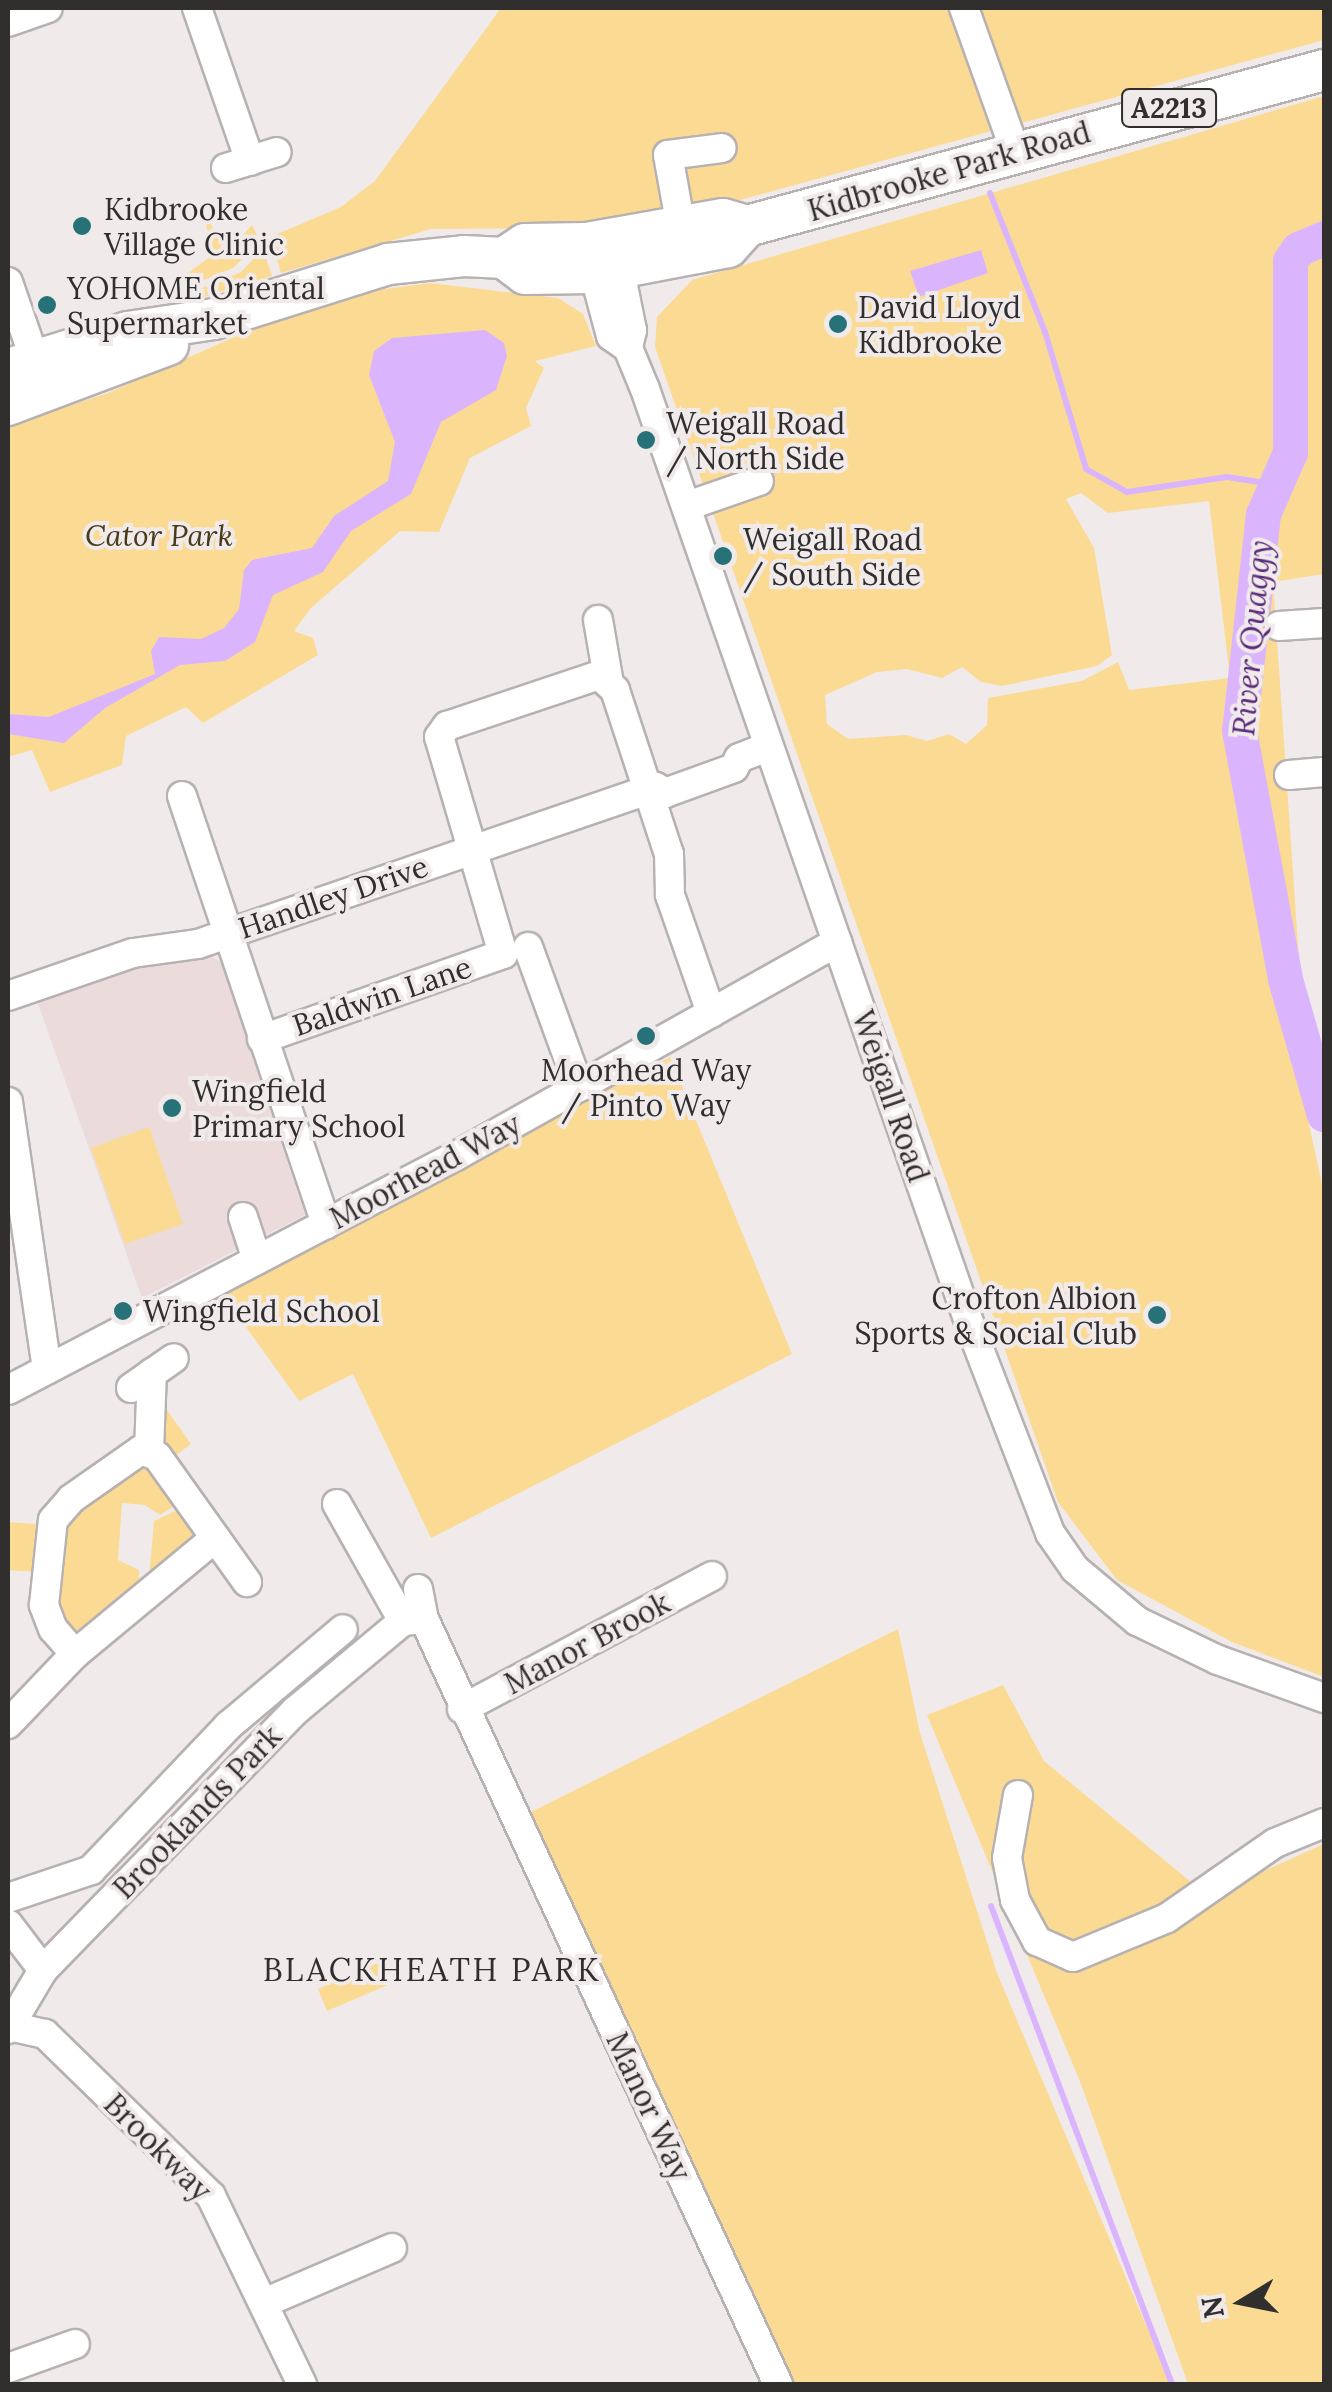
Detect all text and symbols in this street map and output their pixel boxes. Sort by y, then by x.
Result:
road number: A2213 [1119,85,1219,131]
street label: Kidbrooke Park Road [804,113,1094,229]
place label: Kidbrooke Village Clinic [104,191,284,262]
marker: Kidbrooke Village Clinic [69,213,95,239]
place label: YOHOME Oriental Supermarket [67,270,325,340]
place label: David Lloyd Kidbrooke [858,289,1021,360]
marker: YOHOME Oriental Supermarket [36,294,58,316]
marker: David Lloyd Kidbrooke [827,313,849,335]
place label: Weigall Road / North Side [666,405,845,476]
marker: Weigall Road / North Side [635,429,657,451]
park label: Cator Park [85,517,233,553]
place label: Weigall Road / South Side [743,521,922,592]
water label: River Quaggy [1224,538,1280,738]
marker: Weigall Road / South Side [712,545,734,567]
street label: Handley Drive [234,848,432,946]
street label: Baldwin Lane [288,949,476,1043]
street label: Weigall Road [845,1005,937,1187]
marker: Moorhead Way / Pinto Way [635,1025,657,1047]
place label: Moorhead Way / Pinto Way [541,1052,751,1122]
place label: Wingfield Primary School [192,1073,405,1144]
marker: Wingfield Primary School [161,1097,183,1119]
street label: Moorhead Way [324,1106,526,1236]
place label: Crofton Albion Sports & Social Club [854,1280,1137,1350]
place label: Wingfield School [143,1293,380,1329]
marker: Wingfield School [112,1300,134,1322]
marker: Crofton Albion Sports & Social Club [1146,1304,1168,1326]
street label: Manor Brook [498,1584,676,1702]
street label: Brooklands Park [105,1718,289,1906]
district label: BLACKHEATH PARK [263,1951,601,1989]
street label: Manor Way [599,2026,699,2186]
street label: Brookway [97,2086,219,2208]
north arrow [1192,2252,1292,2352]
text: N [1193,2293,1232,2321]

